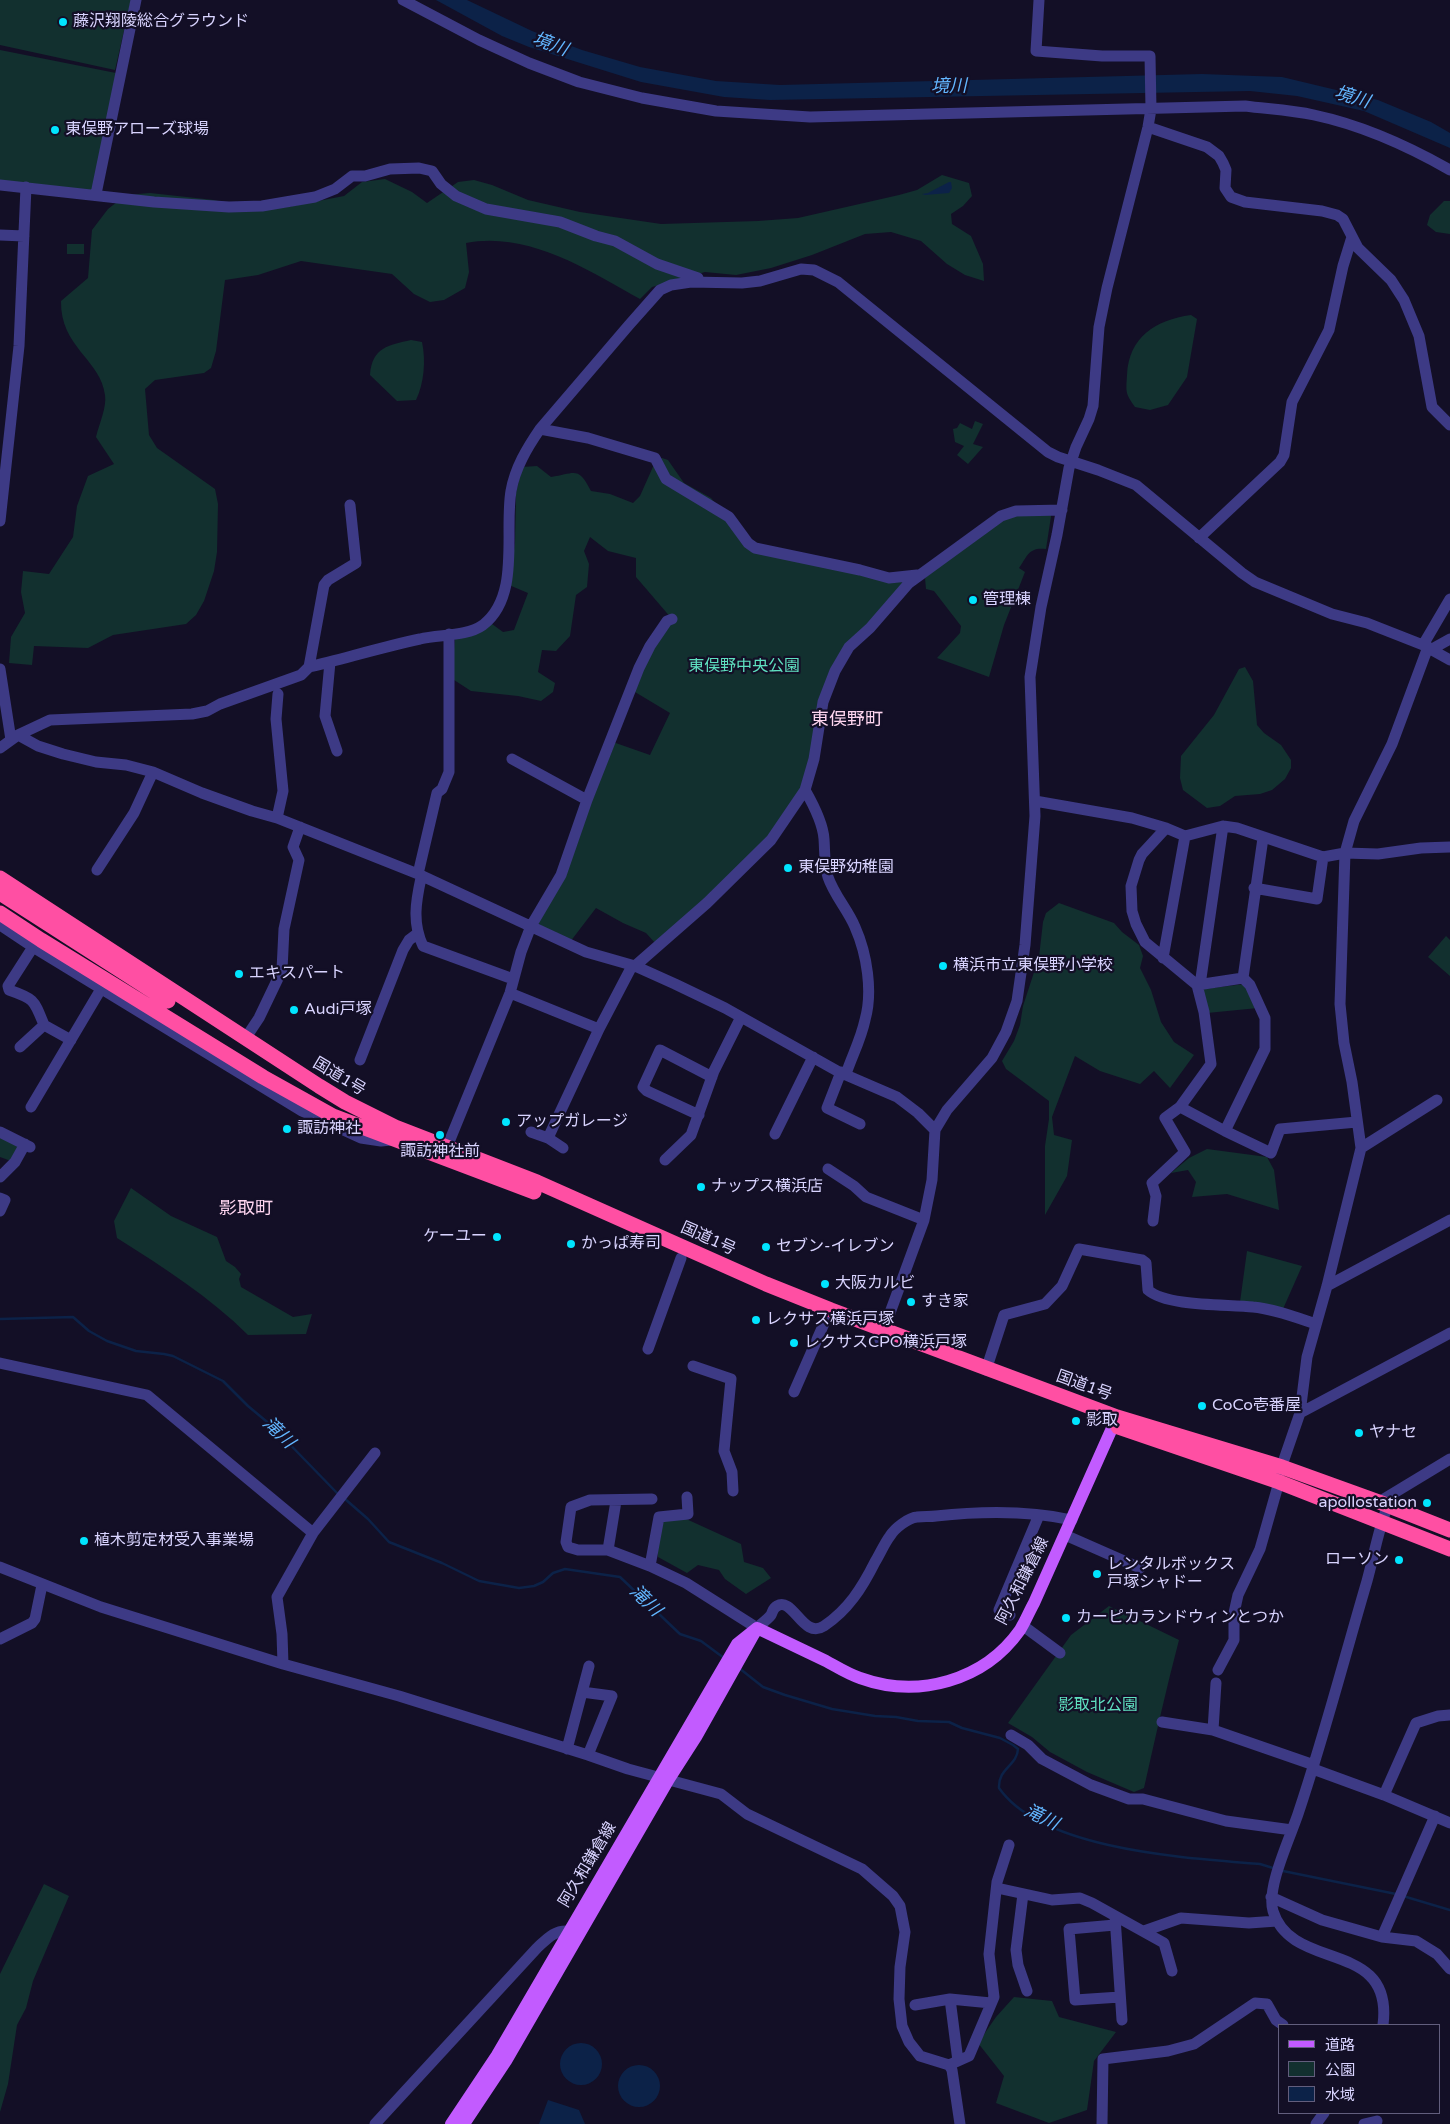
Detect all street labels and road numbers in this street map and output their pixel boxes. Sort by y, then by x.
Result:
street label: 国道1号 [309,1054,369,1100]
street label: 国道1号 [678,1218,738,1260]
street label: 国道1号 [1053,1367,1115,1405]
street label: 阿久和鎌倉線 [993,1534,1053,1628]
street label: 阿久和鎌倉線 [555,1819,621,1911]

